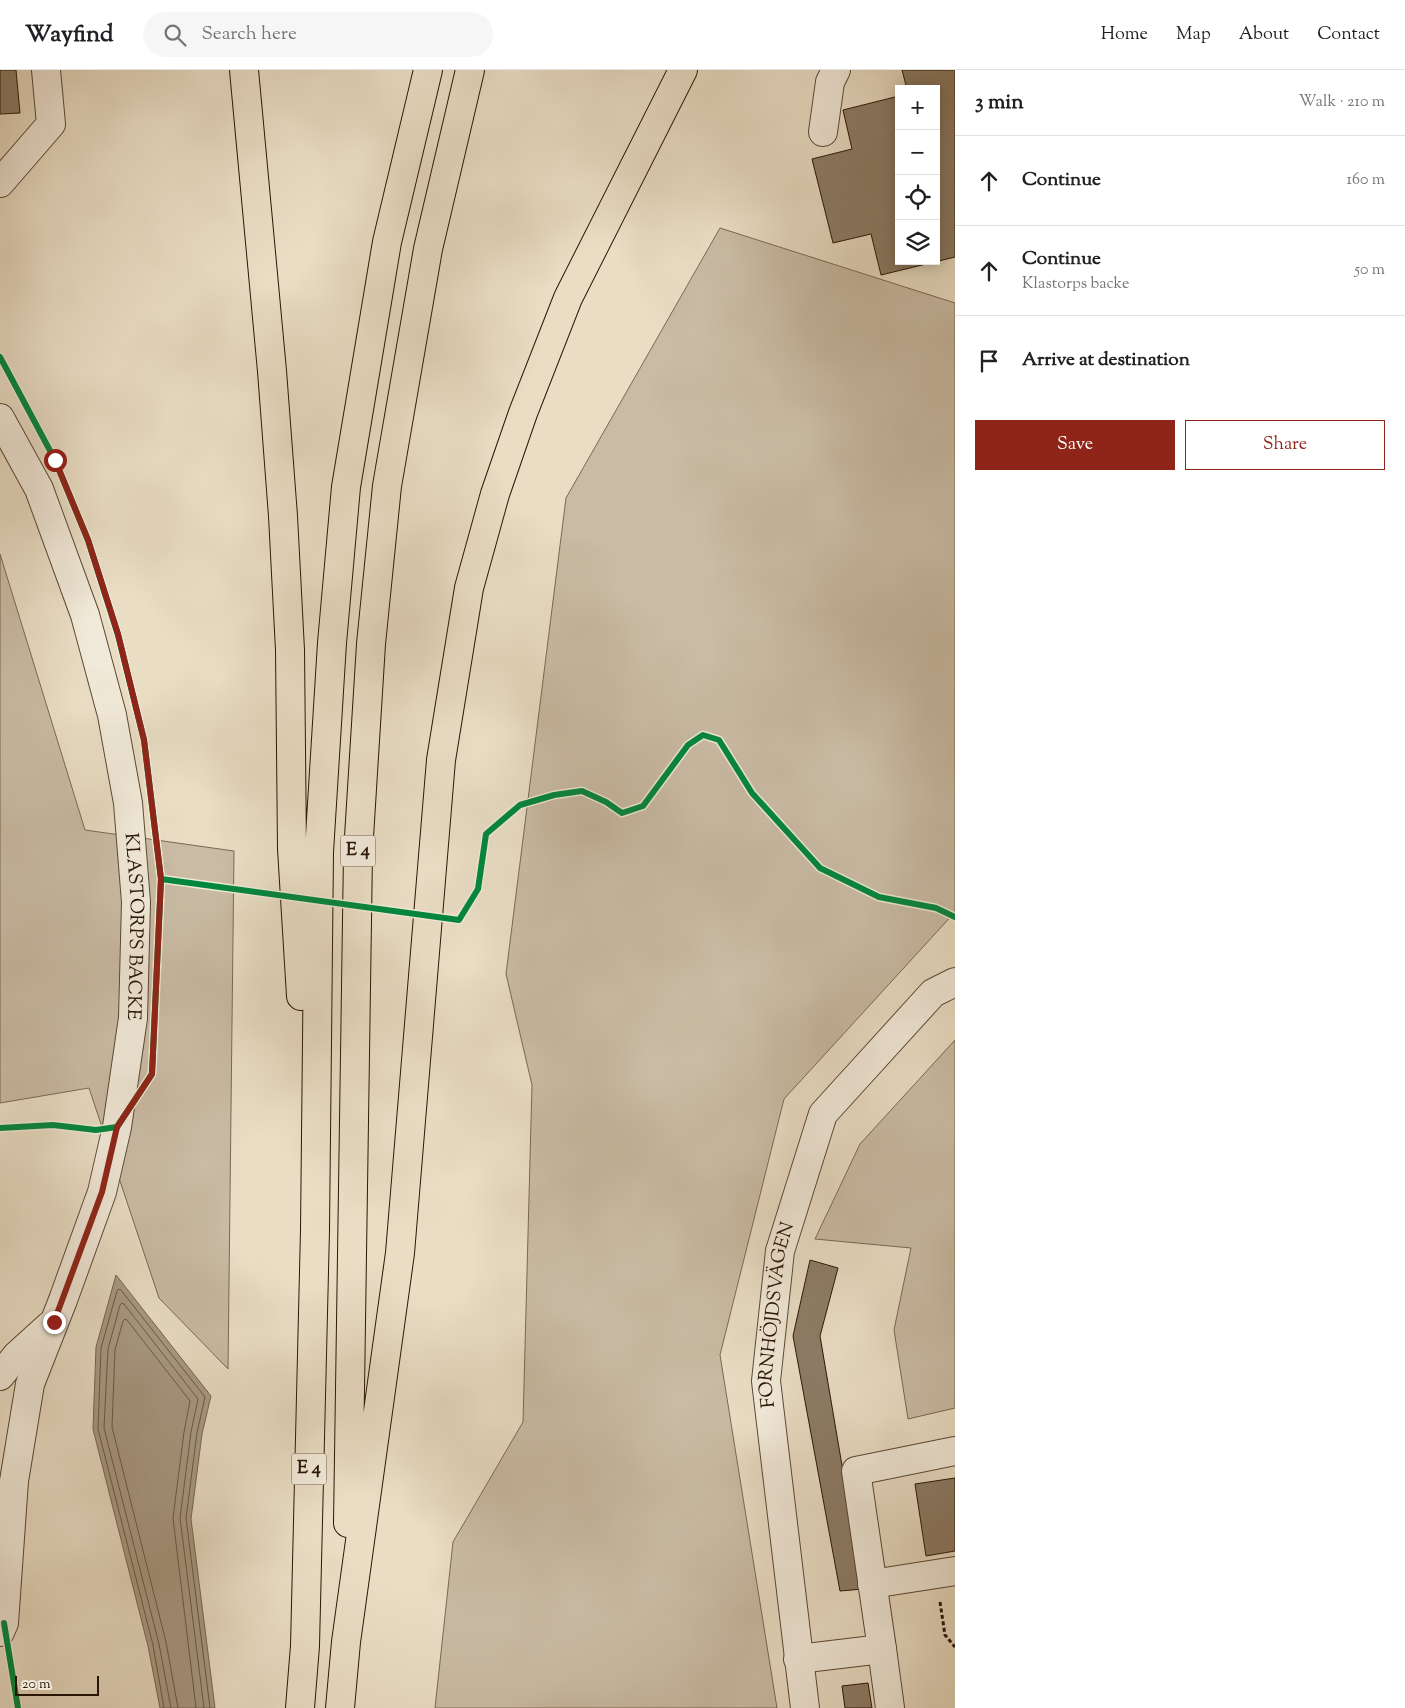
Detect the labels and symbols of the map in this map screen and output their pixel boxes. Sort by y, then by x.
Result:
route start [44,449,67,472]
street label: KLASTORPS BACKE [117,832,150,1021]
road number: E 4 [340,836,376,866]
street label: FORNHÖJDSVÄGEN [753,1219,802,1409]
route end [43,1311,66,1334]
road number: E 4 [292,1454,326,1485]
scale bar [15,1673,99,1696]

